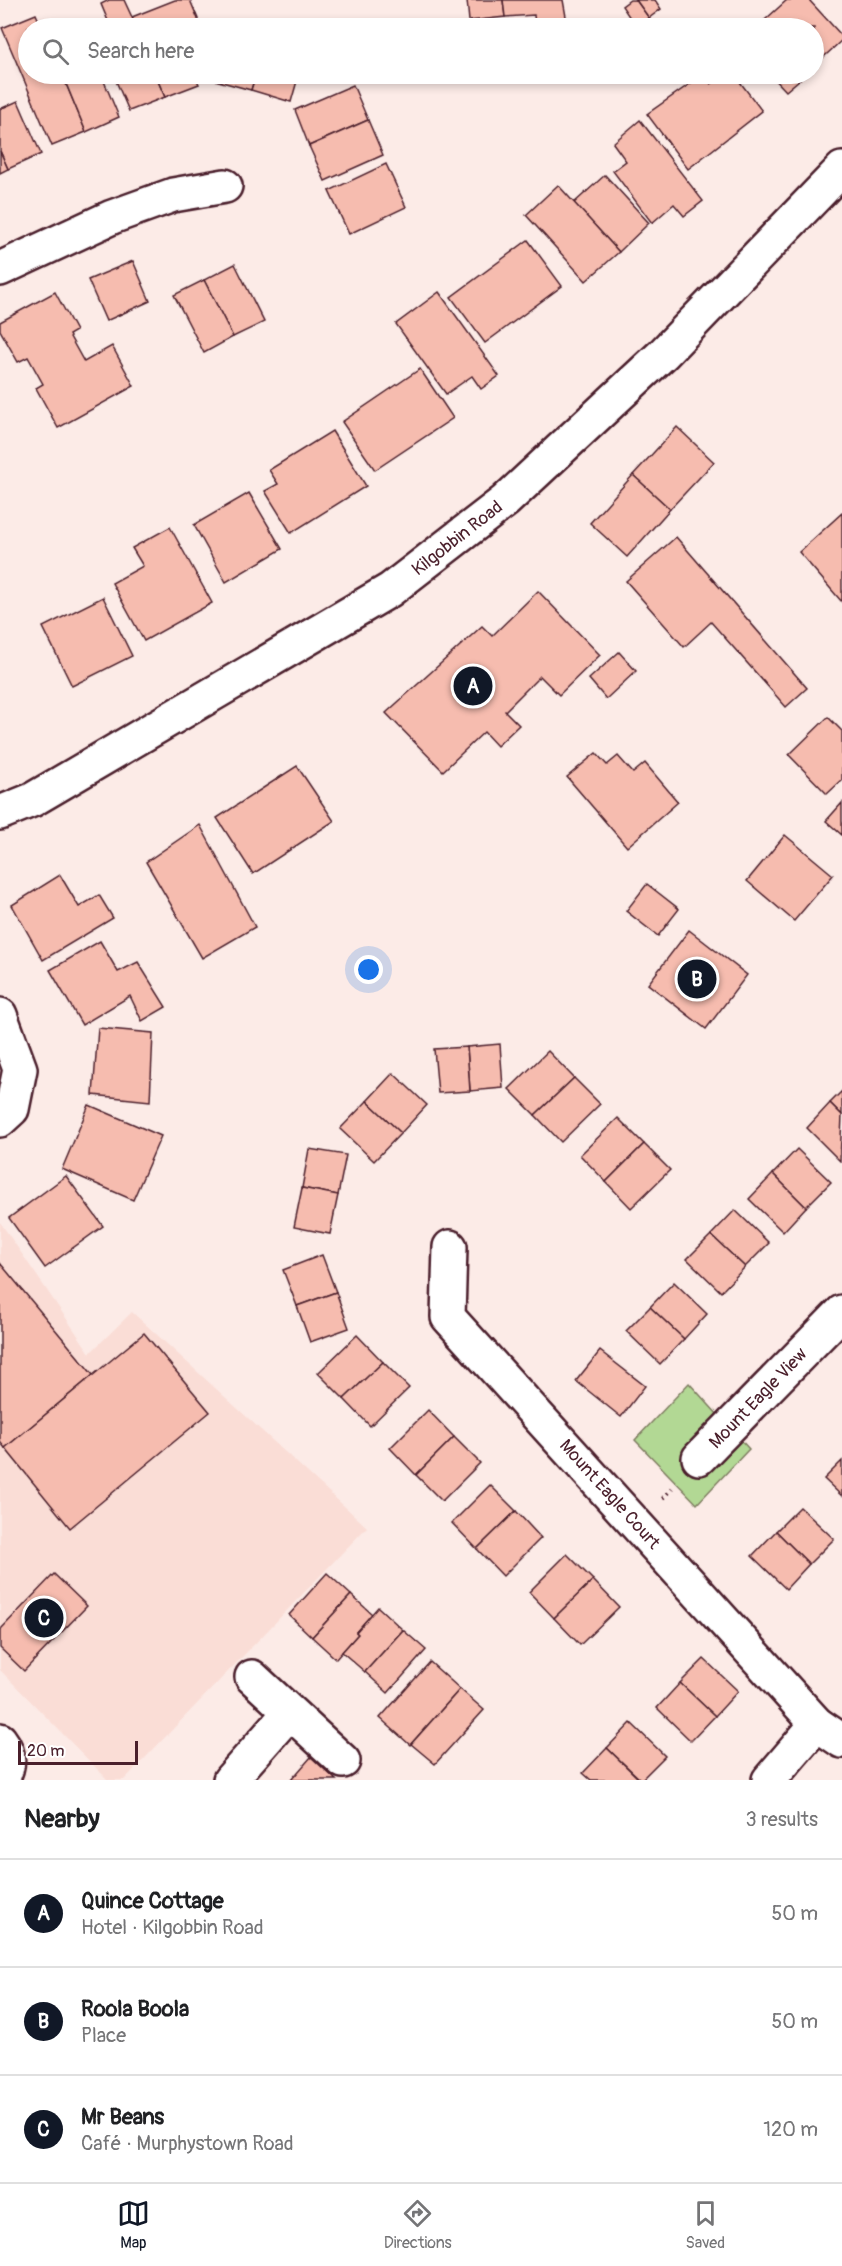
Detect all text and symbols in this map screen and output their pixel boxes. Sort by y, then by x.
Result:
search box [18,18,824,84]
icon: search [39,35,72,68]
text: Search here [87,37,194,65]
street label: Kilgobbin Road [407,496,507,581]
pin: A [454,664,492,708]
your location [354,955,383,984]
pin: B [678,956,716,1002]
street label: Mount Eagle View [704,1343,812,1454]
street label: Mount Eagle Court [554,1435,666,1555]
pin: C [24,1596,63,1640]
scale bar [18,1738,138,1766]
text: 20 m [27,1741,65,1761]
text: Nearby [24,1803,100,1835]
text: 3 results [746,1807,818,1832]
text: Quince Cottage [81,1887,224,1915]
text: A [37,1901,50,1926]
text: 50 m [771,1901,818,1926]
text: Hotel · Kilgobbin Road [81,1915,263,1940]
text: Roola Boola [81,1995,189,2023]
text: B [38,2009,49,2034]
text: 50 m [771,2009,818,2034]
text: Place [81,2023,126,2048]
text: Mr Beans [81,2103,164,2131]
text: C [37,2117,50,2142]
text: 120 m [763,2117,818,2142]
text: Café · Murphystown Road [81,2131,294,2156]
tab: Map [117,2197,150,2253]
tab: Directions [384,2197,452,2253]
tab: Saved [685,2197,725,2253]

